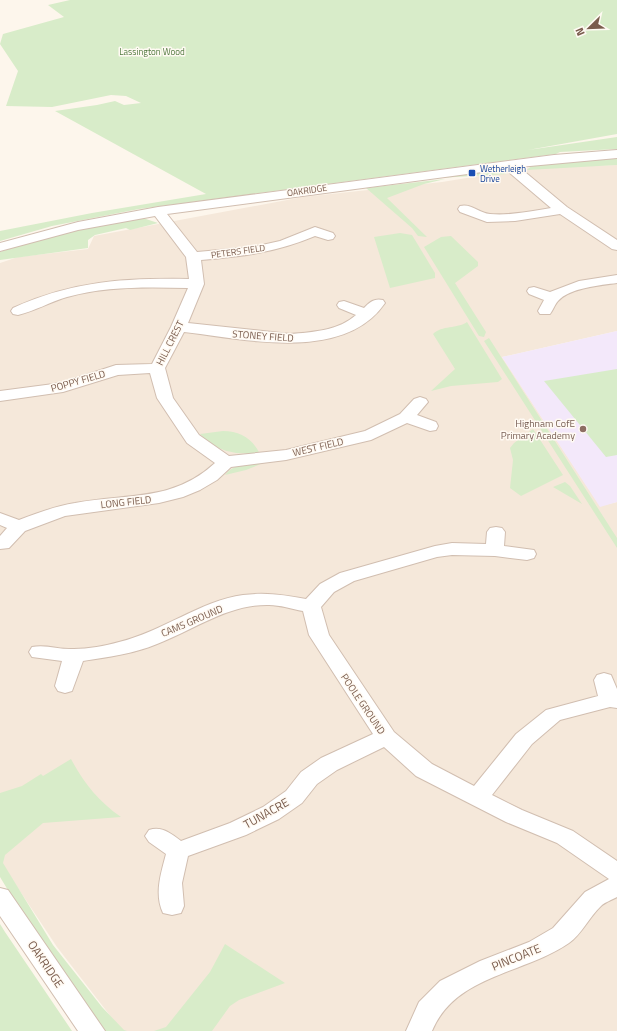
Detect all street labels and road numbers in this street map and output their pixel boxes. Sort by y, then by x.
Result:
street label: OAKRIDGE [286,181,328,199]
street label: PETERS FIELD [210,241,266,261]
street label: HILL CREST [152,317,188,368]
street label: STONEY FIELD [232,326,294,346]
street label: POPPY FIELD [49,366,107,396]
street label: WEST FIELD [291,434,345,460]
street label: LONG FIELD [100,492,152,512]
street label: CAMS GROUND [159,601,225,641]
street label: POOLE GROUND [337,671,389,737]
street label: TUNACRE [240,792,293,833]
street label: OAKRIDGE [23,936,69,992]
street label: PINCOATE [488,938,544,976]

